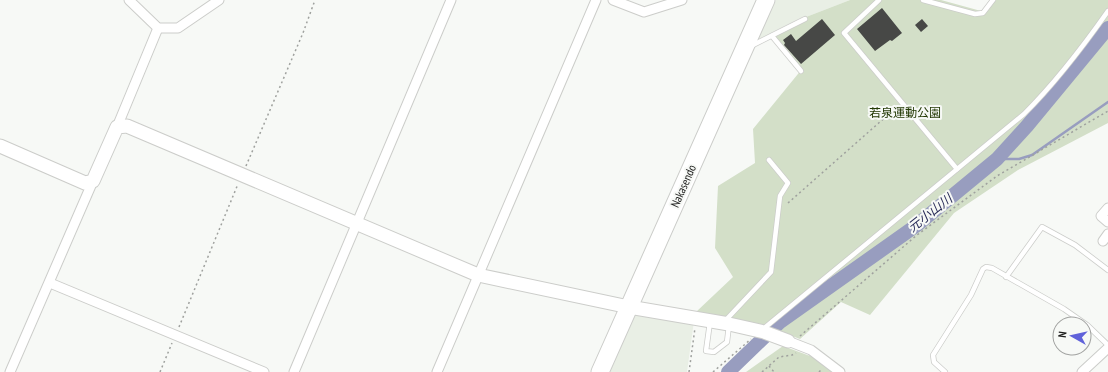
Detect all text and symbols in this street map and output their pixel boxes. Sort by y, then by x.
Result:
park label: 若泉運動公園 [869,105,941,120]
street label: Nakasendo [667,162,699,210]
water label: 元小山川 [904,189,957,236]
north arrow [1052,316,1092,356]
text: N [1055,331,1069,339]

